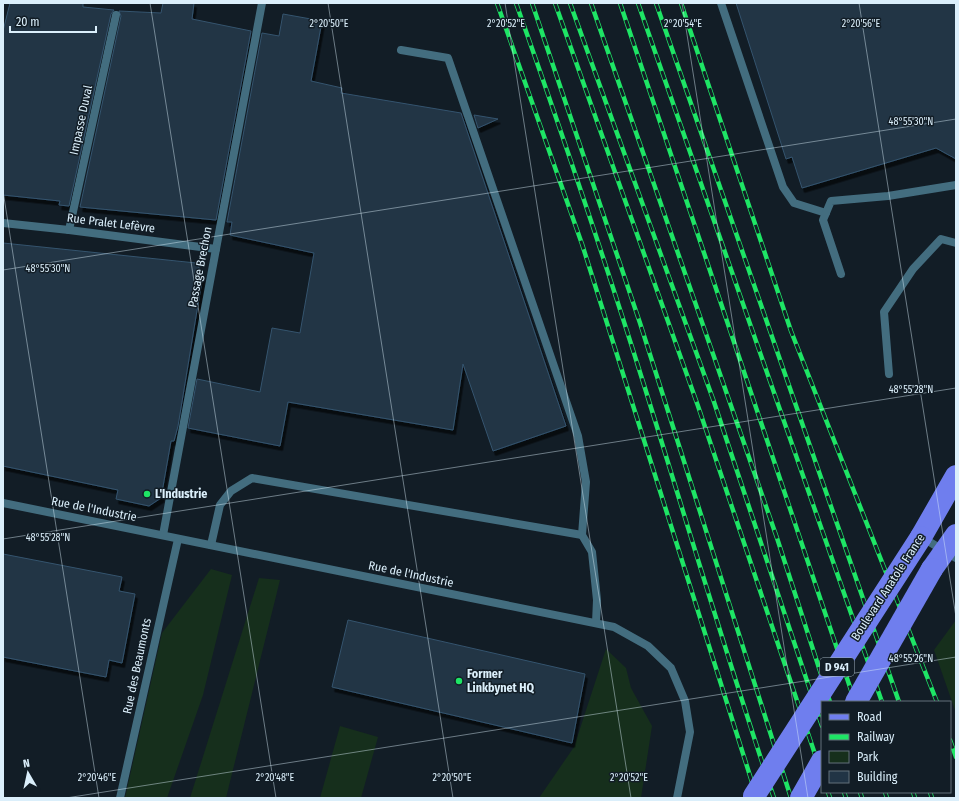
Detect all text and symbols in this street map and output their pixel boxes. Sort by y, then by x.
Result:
scale bar [10,8,96,34]
text: 20 m [16,15,40,29]
text: 2°20'50"E [310,18,349,30]
text: 2°20'52"E [487,18,525,30]
text: 2°20'54"E [664,18,702,30]
text: 2°20'56"E [842,18,881,30]
street label: Impasse Duval [67,84,95,156]
text: 48°55'30"N [889,116,933,128]
street label: Rue Pralet Lefèvre [66,211,156,235]
street label: Passage Brechon [185,225,215,309]
text: 48°55'30"N [26,263,70,275]
text: 48°55'28"N [889,384,933,396]
place label: L'Industrie [155,487,207,501]
marker: L'Industrie [142,489,152,499]
street label: Rue de l'Industrie [50,494,138,524]
street label: Boulevard Anatole France [848,531,928,643]
text: 48°55'28"N [26,532,70,544]
street label: Rue de l'Industrie [367,558,455,590]
street label: Rue des Beaumonts [120,617,154,715]
text: 48°55'26"N [889,653,933,665]
road number: D 941 [820,658,854,676]
place label: Former Linkbynet HQ [467,667,535,695]
marker: Former Linkbynet HQ [454,676,464,686]
legend [821,701,951,793]
text: Road [857,710,882,724]
text: Railway [857,730,895,744]
text: Park [857,750,879,764]
north arrow [8,753,48,793]
text: N [22,757,31,771]
text: Building [857,770,898,784]
text: 2°20'46"E [78,772,116,784]
text: 2°20'48"E [256,772,295,784]
text: 2°20'50"E [433,772,472,784]
text: 2°20'52"E [610,772,648,784]

